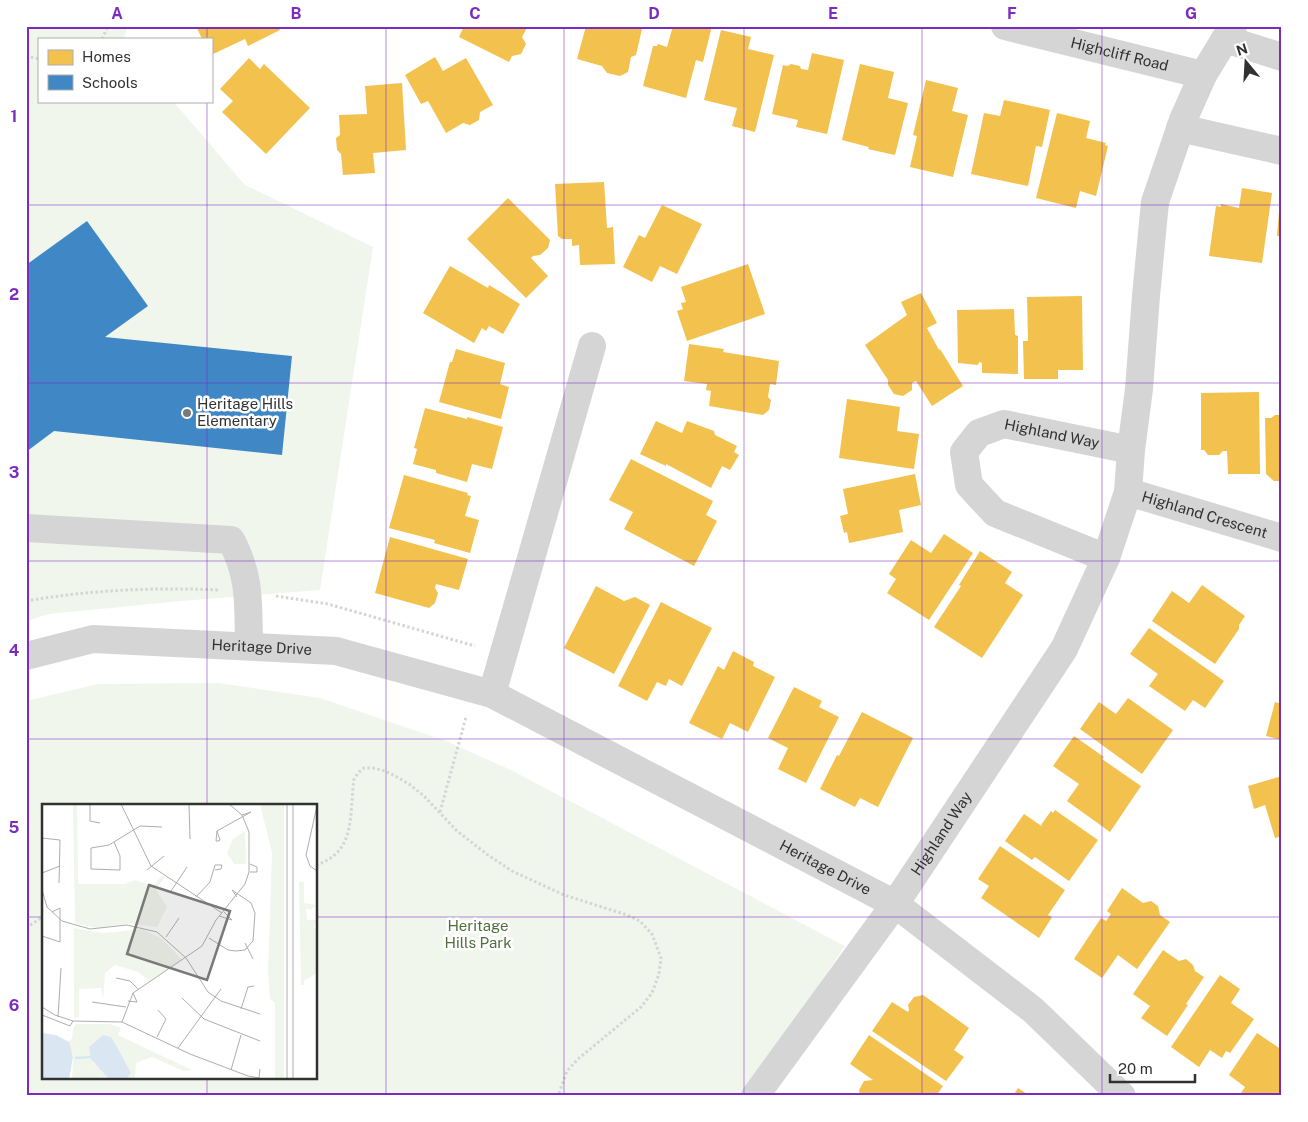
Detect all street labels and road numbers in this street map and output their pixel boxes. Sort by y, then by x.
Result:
street label: Highcliff Road [1069,34,1170,74]
street label: Highland Way [1003,415,1101,451]
street label: Highland Crescent [1140,488,1270,541]
street label: Heritage Drive [211,636,312,658]
street label: Highland Way [907,788,975,878]
street label: Heritage Drive [777,836,874,898]

